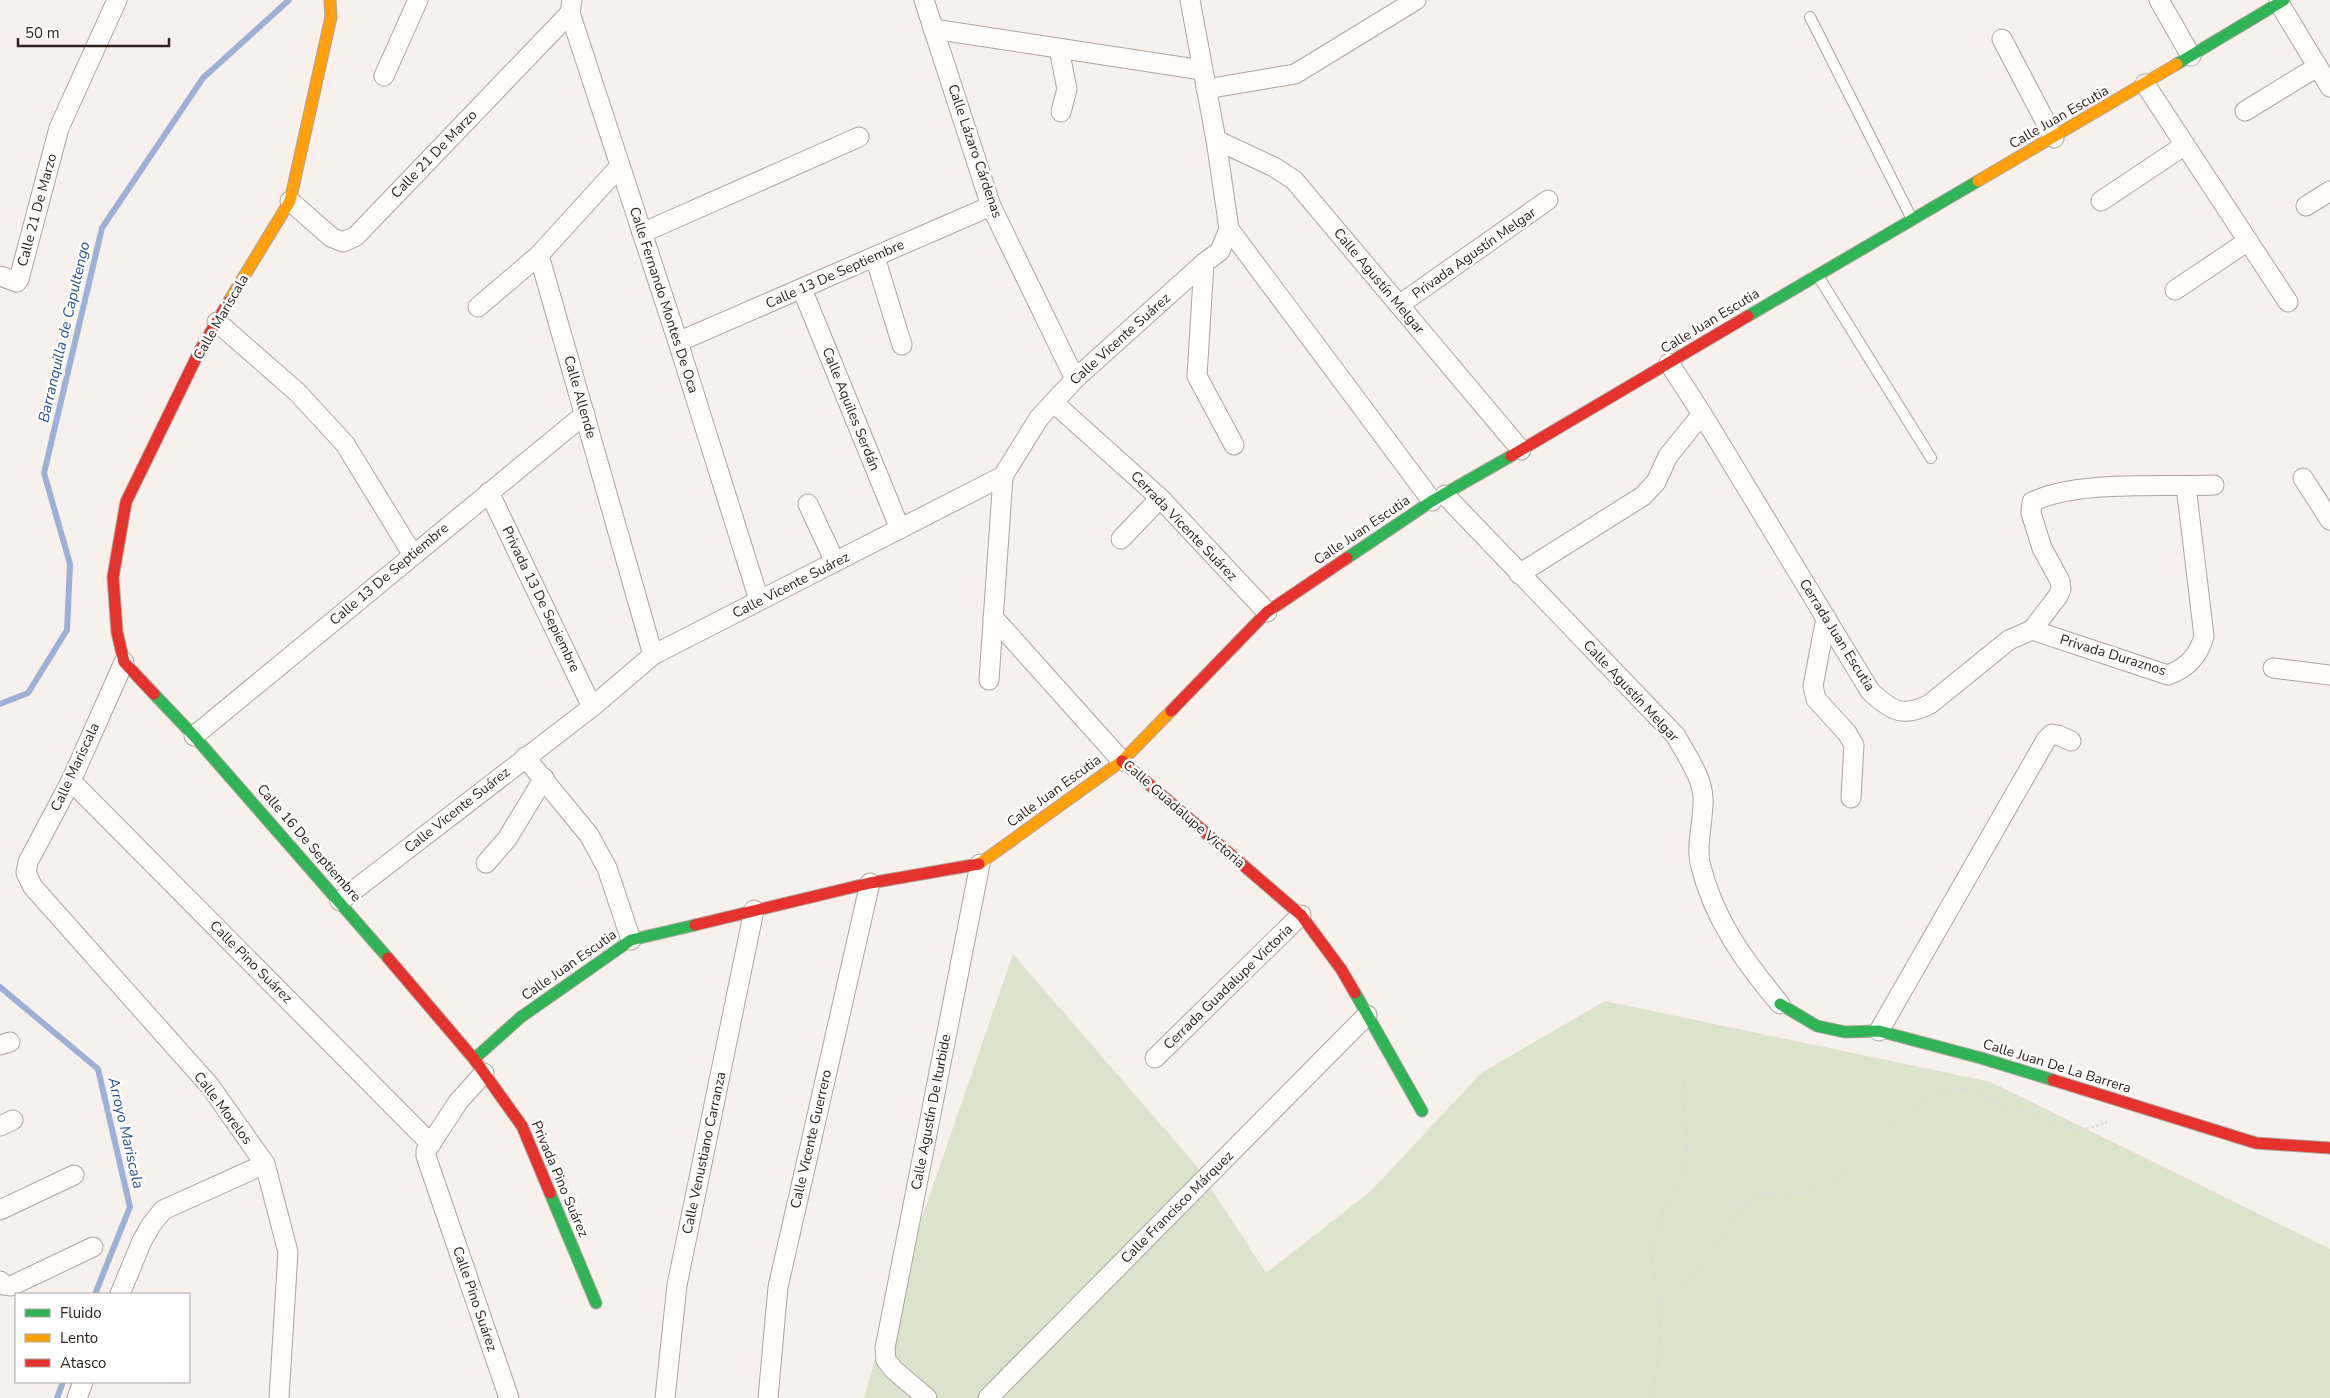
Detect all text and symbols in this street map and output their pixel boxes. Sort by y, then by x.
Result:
scale bar [18,15,169,47]
text: 50 m [25,23,60,43]
street label: Calle Juan Escutia [2006,81,2112,153]
street label: Calle Lázaro Cárdenas [943,82,1007,221]
street label: Calle 21 De Marzo [387,105,481,202]
street label: Calle 21 De Marzo [13,151,61,269]
street label: Privada Agustín Melgar [1408,203,1540,303]
street label: Calle Fernando Montes De Oca [625,204,703,396]
street label: Calle Agustín Melgar [1329,224,1429,338]
street label: Calle 13 De Septiembre [763,235,907,313]
water label: Barranquilla de Capultengo [33,240,95,424]
street label: Calle Mariscala [189,271,253,363]
street label: Calle Juan Escutia [1657,284,1763,358]
street label: Calle Vicente Suárez [1066,288,1175,389]
street label: Calle Aquiles Serdán [818,344,884,474]
street label: Calle Allende [559,353,601,441]
street label: Cerrada Vicente Suárez [1126,467,1242,586]
street label: Calle Juan Escutia [1310,491,1414,569]
street label: Calle 13 De Septiembre [325,519,453,629]
street label: Privada 13 De Sepiembre [497,523,585,675]
street label: Calle Vicente Suárez [729,547,853,623]
street label: Cerrada Juan Escutia [1795,575,1879,695]
street label: Privada Duraznos [2058,630,2169,680]
street label: Calle Agustín Melgar [1579,636,1683,746]
street label: Calle Mariscala [46,720,104,814]
street label: Calle Juan Escutia [1003,750,1105,832]
street label: Calle Guadalupe Victoria [1119,756,1249,872]
street label: Calle Vicente Suárez [400,762,514,857]
street label: Calle 16 De Septiembre [253,780,365,906]
street label: Calle Pino Suárez [205,916,297,1008]
street label: Cerrada Guadalupe Victoria [1159,920,1297,1054]
street label: Calle Juan Escutia [518,925,620,1005]
street label: Calle Agustín De Iturbide [907,1033,955,1191]
street label: Calle Juan De La Barrera [1981,1034,2133,1098]
street label: Calle Morelos [189,1068,257,1149]
street label: Calle Vicente Guerrero [786,1068,836,1210]
street label: Calle Venustiano Carranza [678,1070,730,1236]
water label: Arroyo Mariscala [103,1074,149,1191]
street label: Privada Pino Suárez [527,1118,593,1241]
street label: Calle Francisco Márquez [1116,1146,1238,1268]
street label: Calle Pino Suárez [448,1244,502,1355]
legend [15,1293,190,1383]
text: Fluido [60,1303,102,1323]
text: Lento [60,1328,98,1348]
text: Atasco [60,1353,106,1373]

